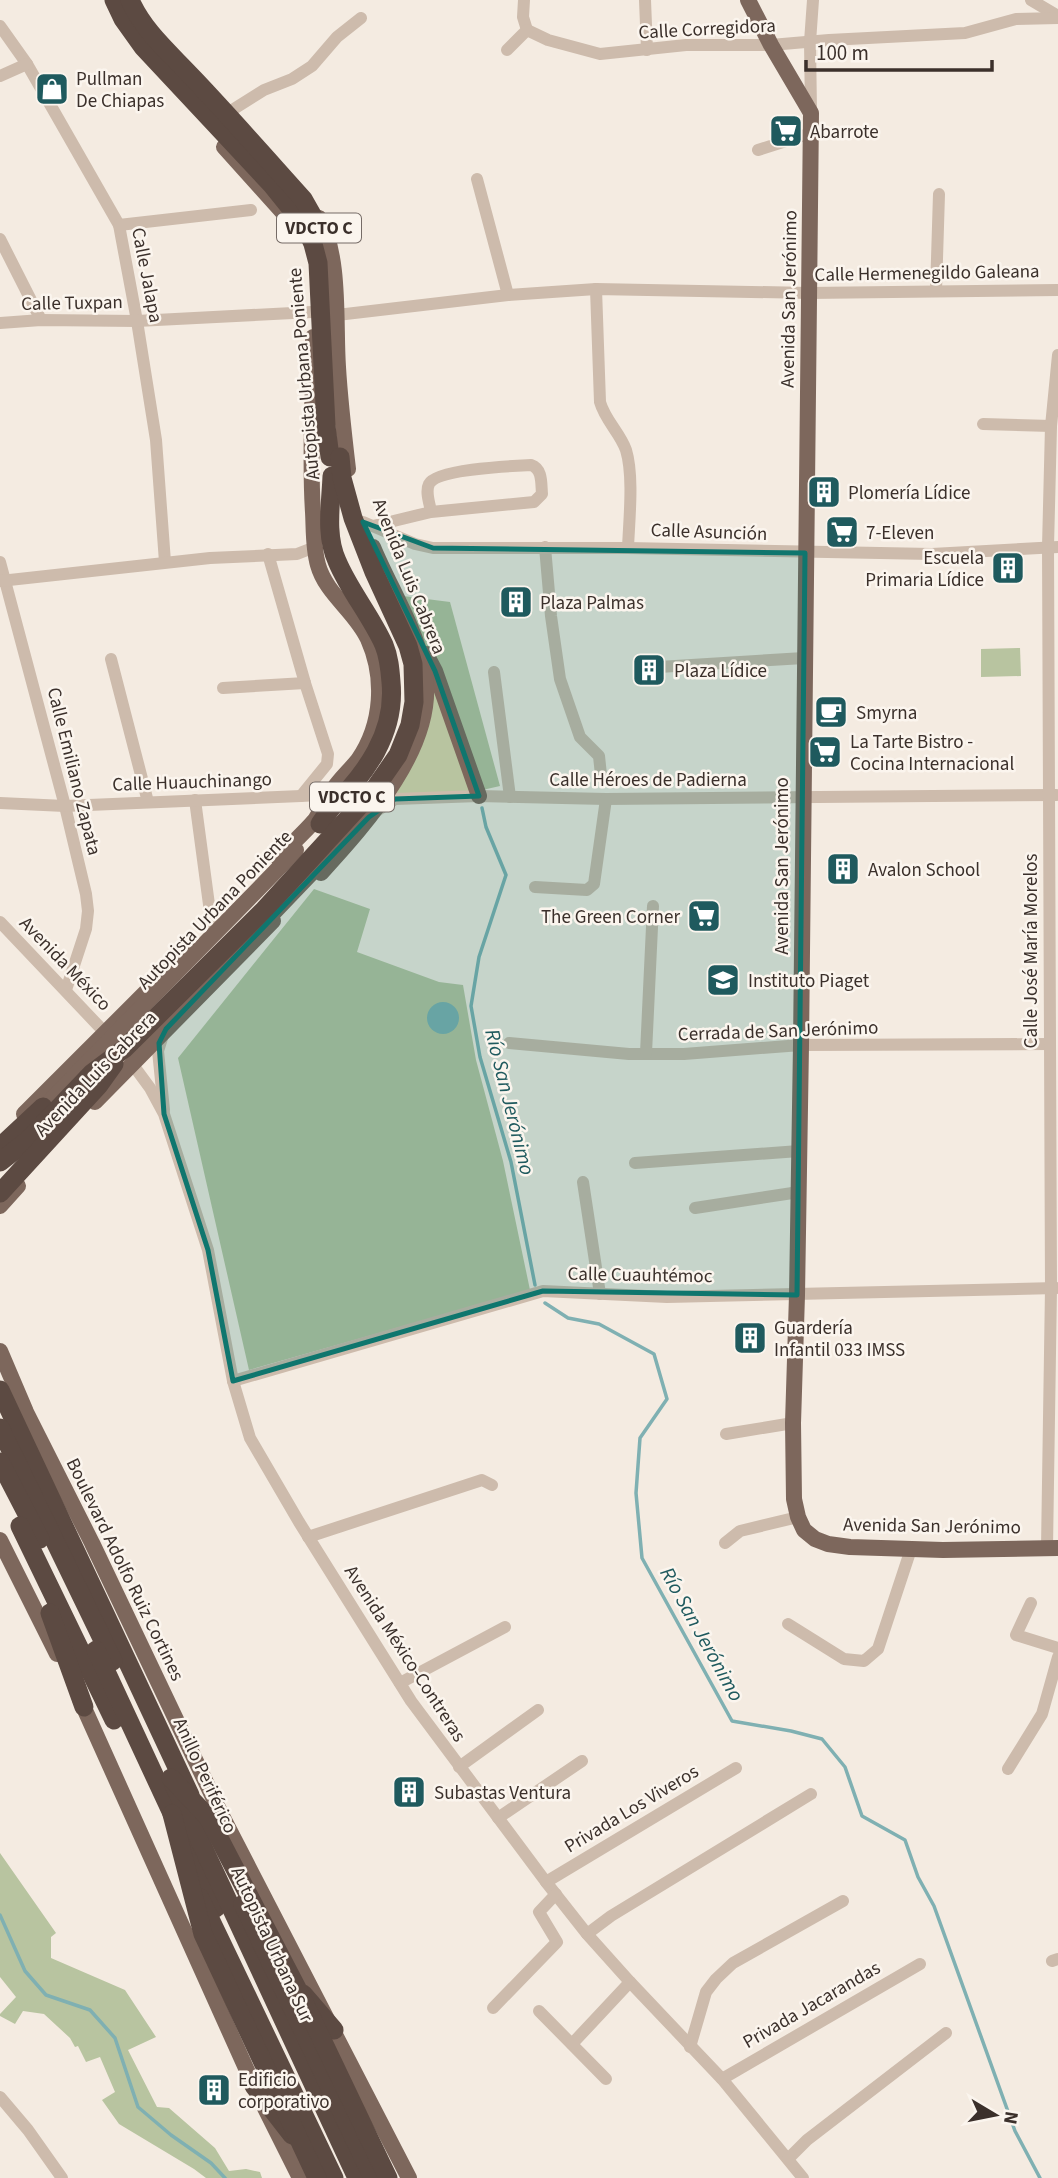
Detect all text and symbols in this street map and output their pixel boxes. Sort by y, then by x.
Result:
street label: Calle Corregidora [638,12,776,47]
scale bar [806,28,992,72]
text: 100 m [816,38,869,68]
place label: Pullman De Chiapas [76,66,164,115]
shop icon: Pullman De Chiapas [33,70,71,108]
supermarket icon: Abarrote [767,112,805,150]
place label: Abarrote [810,119,879,146]
street label: Avenida San Jerónimo [774,210,805,388]
road number: VDCTO C [277,213,361,242]
street label: Calle Jalapa [124,225,169,325]
street label: Calle Hermenegildo Galeana [814,258,1040,289]
street label: Autopista Urbana Poniente [282,267,327,481]
street label: Calle Tuxpan [21,289,123,318]
building icon: Plomería Lídice [805,473,843,511]
place label: Plomería Lídice [848,480,971,507]
street label: Avenida Luis Cabrera [365,495,452,658]
supermarket icon: 7-Eleven [823,513,861,551]
street label: Calle Asunción [650,517,768,548]
place label: 7-Eleven [866,520,934,547]
place label: Escuela Primaria Lídice [865,545,984,594]
building icon: Escuela Primaria Lídice [989,549,1027,587]
building icon: Plaza Palmas [497,583,535,621]
place label: Plaza Palmas [540,590,644,617]
building icon: Plaza Lídice [630,651,668,689]
place label: Plaza Lídice [674,658,767,685]
street label: Calle Emiliano Zapata [40,685,107,858]
cafe icon: Smyrna [812,693,850,731]
place label: Smyrna [856,700,917,727]
place label: La Tarte Bistro - Cocina Internacional [850,729,1014,778]
supermarket icon: La Tarte Bistro - Cocina Internacional [806,733,844,771]
street label: Calle Huauchinango [112,766,272,799]
street label: Calle Héroes de Padierna [549,767,747,794]
street label: Avenida San Jerónimo [769,777,796,955]
road number: VDCTO C [310,782,394,812]
street label: Autopista Urbana Poniente [131,824,299,996]
building icon: Avalon School [824,850,862,888]
street label: Calle José María Morelos [1018,854,1045,1048]
place label: Avalon School [868,857,980,884]
supermarket icon: The Green Corner [685,897,723,935]
place label: The Green Corner [541,904,680,931]
street label: Avenida México [13,911,117,1017]
school or university icon: Instituto Piaget [704,961,742,999]
place label: Instituto Piaget [748,968,870,995]
street label: Avenida Luis Cabrera [29,1005,163,1143]
street label: Cerrada de San Jerónimo [677,1015,879,1048]
water label: Río San Jerónimo [477,1026,543,1178]
street label: Calle Cuauhtémoc [567,1261,713,1290]
place label: Guardería Infantil 033 IMSS [774,1315,905,1364]
building icon: Guardería Infantil 033 IMSS [731,1319,769,1357]
street label: Boulevard Adolfo Ruiz Cortines [59,1454,190,1686]
street label: Avenida San Jerónimo [843,1511,1021,1542]
street label: Avenida México-Contreras [337,1560,472,1747]
water label: Río San Jerónimo [653,1561,751,1707]
street label: Anillo Periférico [166,1713,243,1838]
street label: Privada Los Viveros [560,1758,704,1860]
building icon: Subastas Ventura [390,1773,428,1811]
place label: Subastas Ventura [434,1780,571,1807]
street label: Autopista Urbana Sur [224,1862,320,2027]
street label: Privada Jacarandas [738,1955,886,2056]
place label: Edificio corporativo [238,2067,330,2116]
building icon: Edificio corporativo [195,2071,233,2109]
north arrow [960,2080,1030,2150]
text: N [996,2109,1025,2126]

